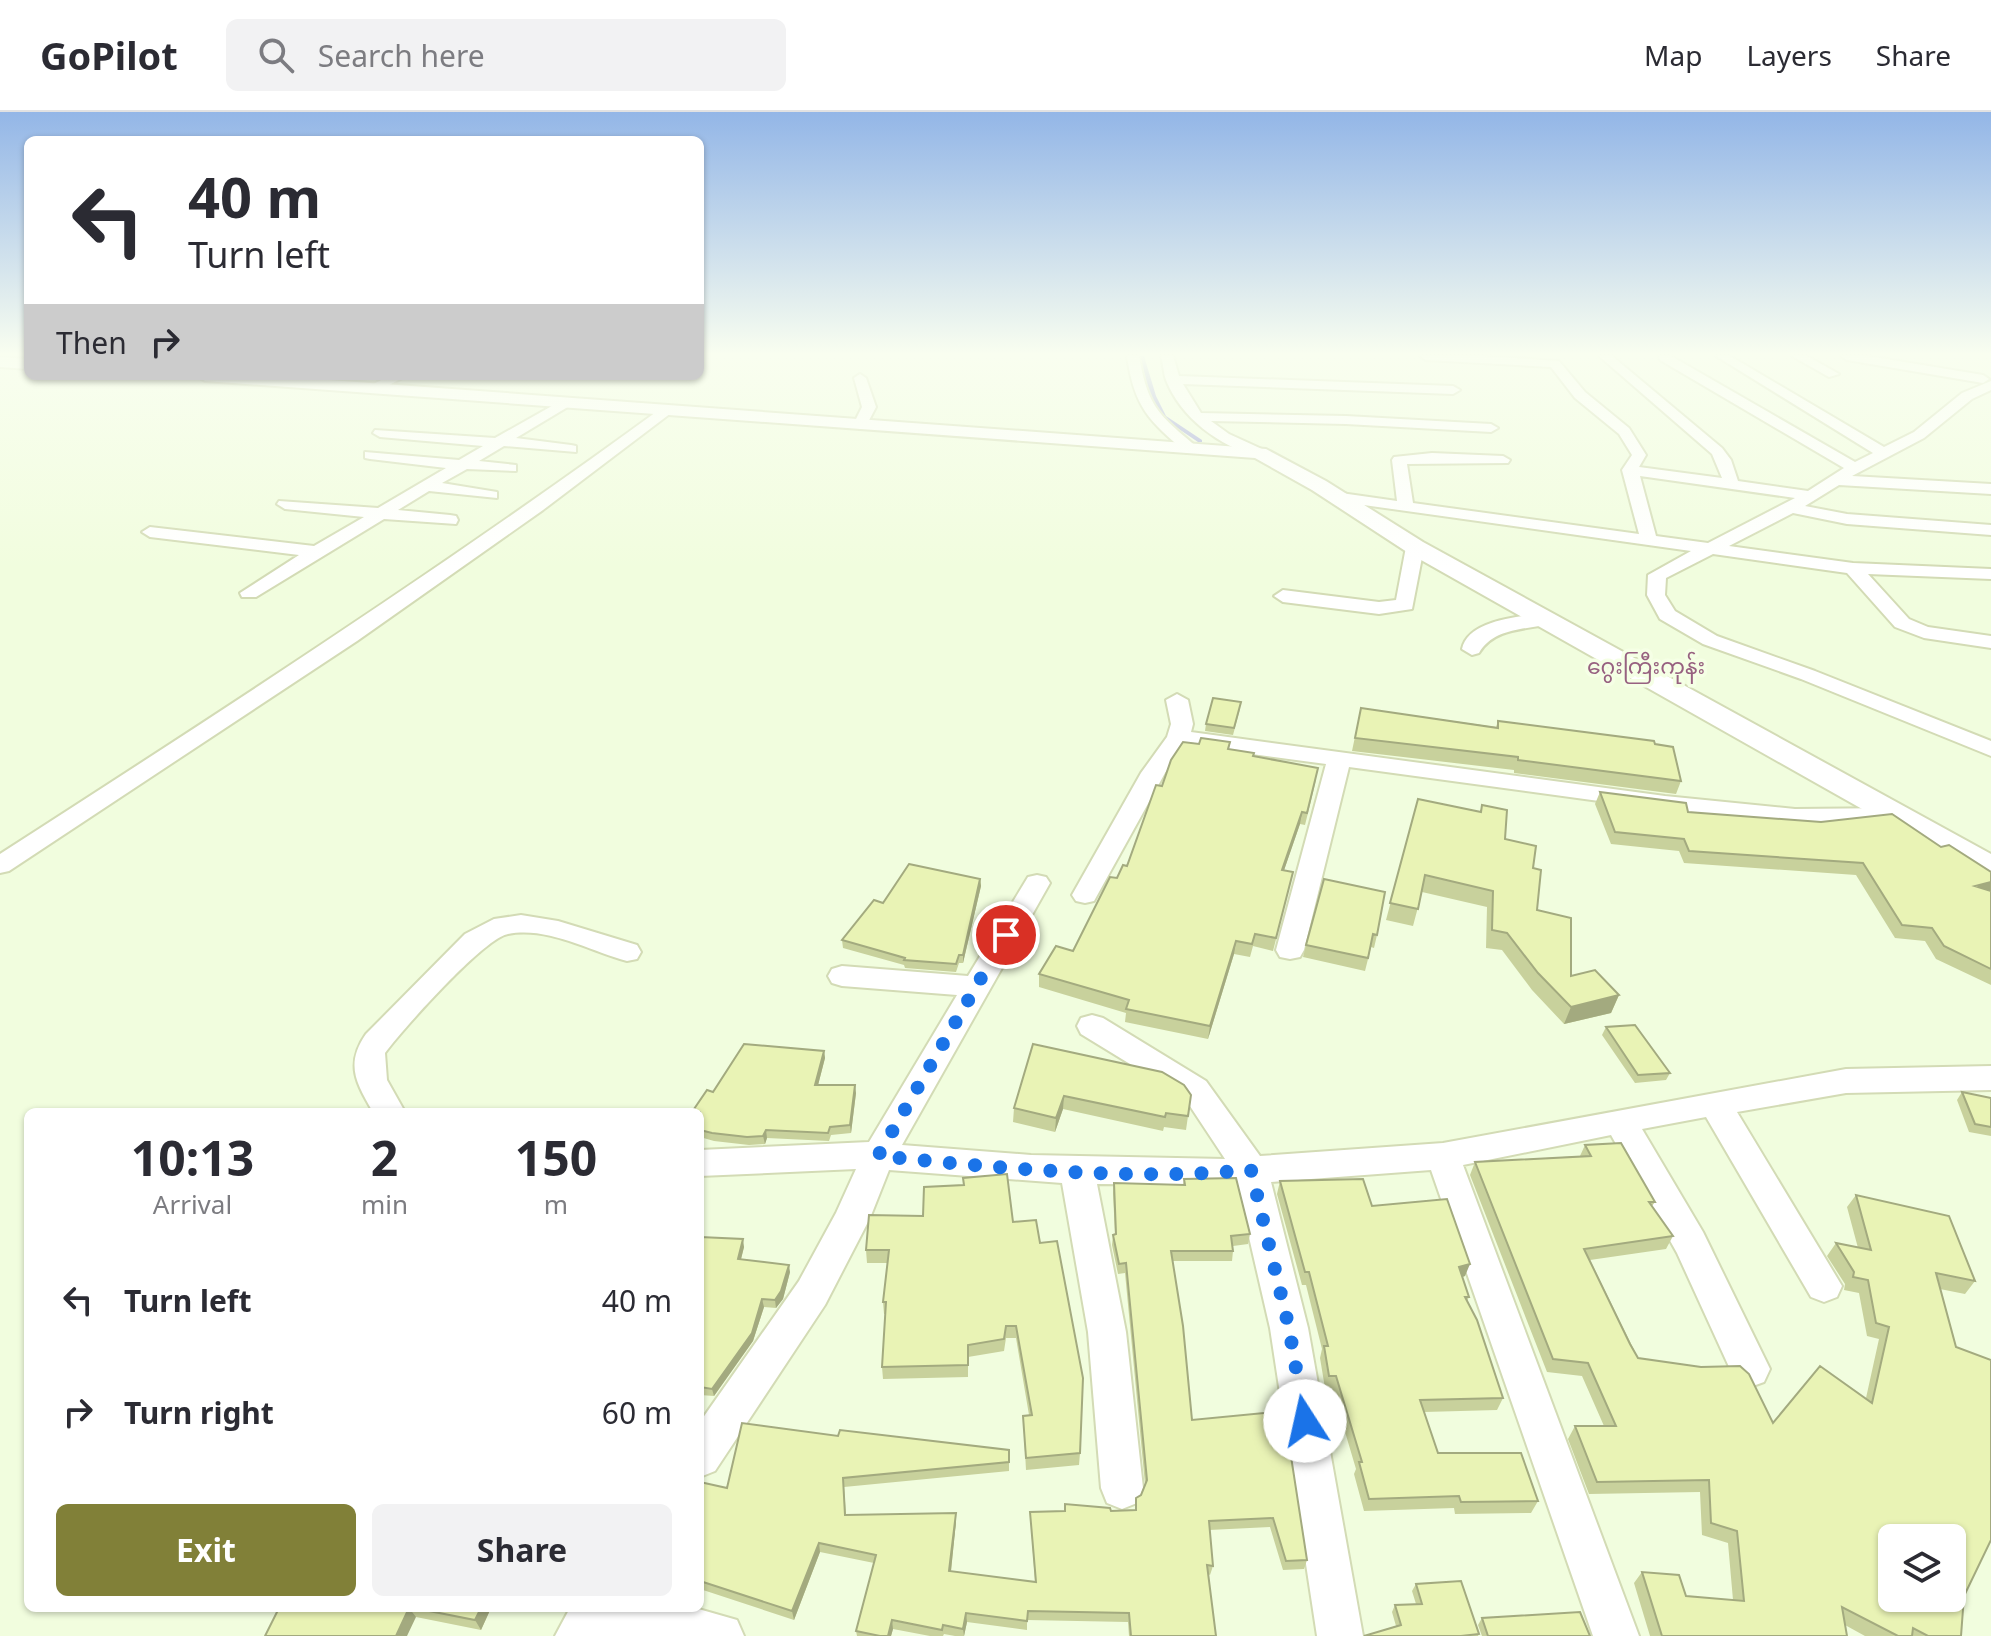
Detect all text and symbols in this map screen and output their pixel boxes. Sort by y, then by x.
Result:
search box [226,19,786,91]
text: GoPilot [40,29,178,81]
icon: search [254,33,298,77]
text: Search here [318,35,485,76]
text: Map [1644,36,1702,74]
text: Layers [1746,36,1832,74]
text: Share [1876,36,1951,74]
text: 40 m [188,158,321,234]
icon: left [56,168,160,272]
text: Turn left [188,230,330,279]
icon: right [143,320,187,364]
text: Then [56,322,127,363]
district label: ဂွေးကြီးကုန်း [1587,650,1705,684]
pin [972,901,1040,969]
icon: arrive [984,913,1028,957]
text: 10:13 [131,1125,254,1190]
text: 2 [371,1125,398,1190]
text: 150 [515,1125,597,1190]
text: Arrival [153,1186,232,1222]
text: min [361,1186,408,1222]
text: m [544,1186,568,1222]
icon: left [56,1278,100,1322]
text: Turn left [124,1280,252,1321]
text: 40 m [602,1280,672,1321]
position arrow [1263,1379,1347,1463]
icon: right [56,1390,100,1434]
text: Turn right [124,1392,274,1433]
text: 60 m [602,1392,672,1433]
button: Exit [56,1504,356,1596]
button: Share [372,1504,672,1596]
map controls [1878,1524,1966,1612]
button: layers [1878,1524,1966,1612]

